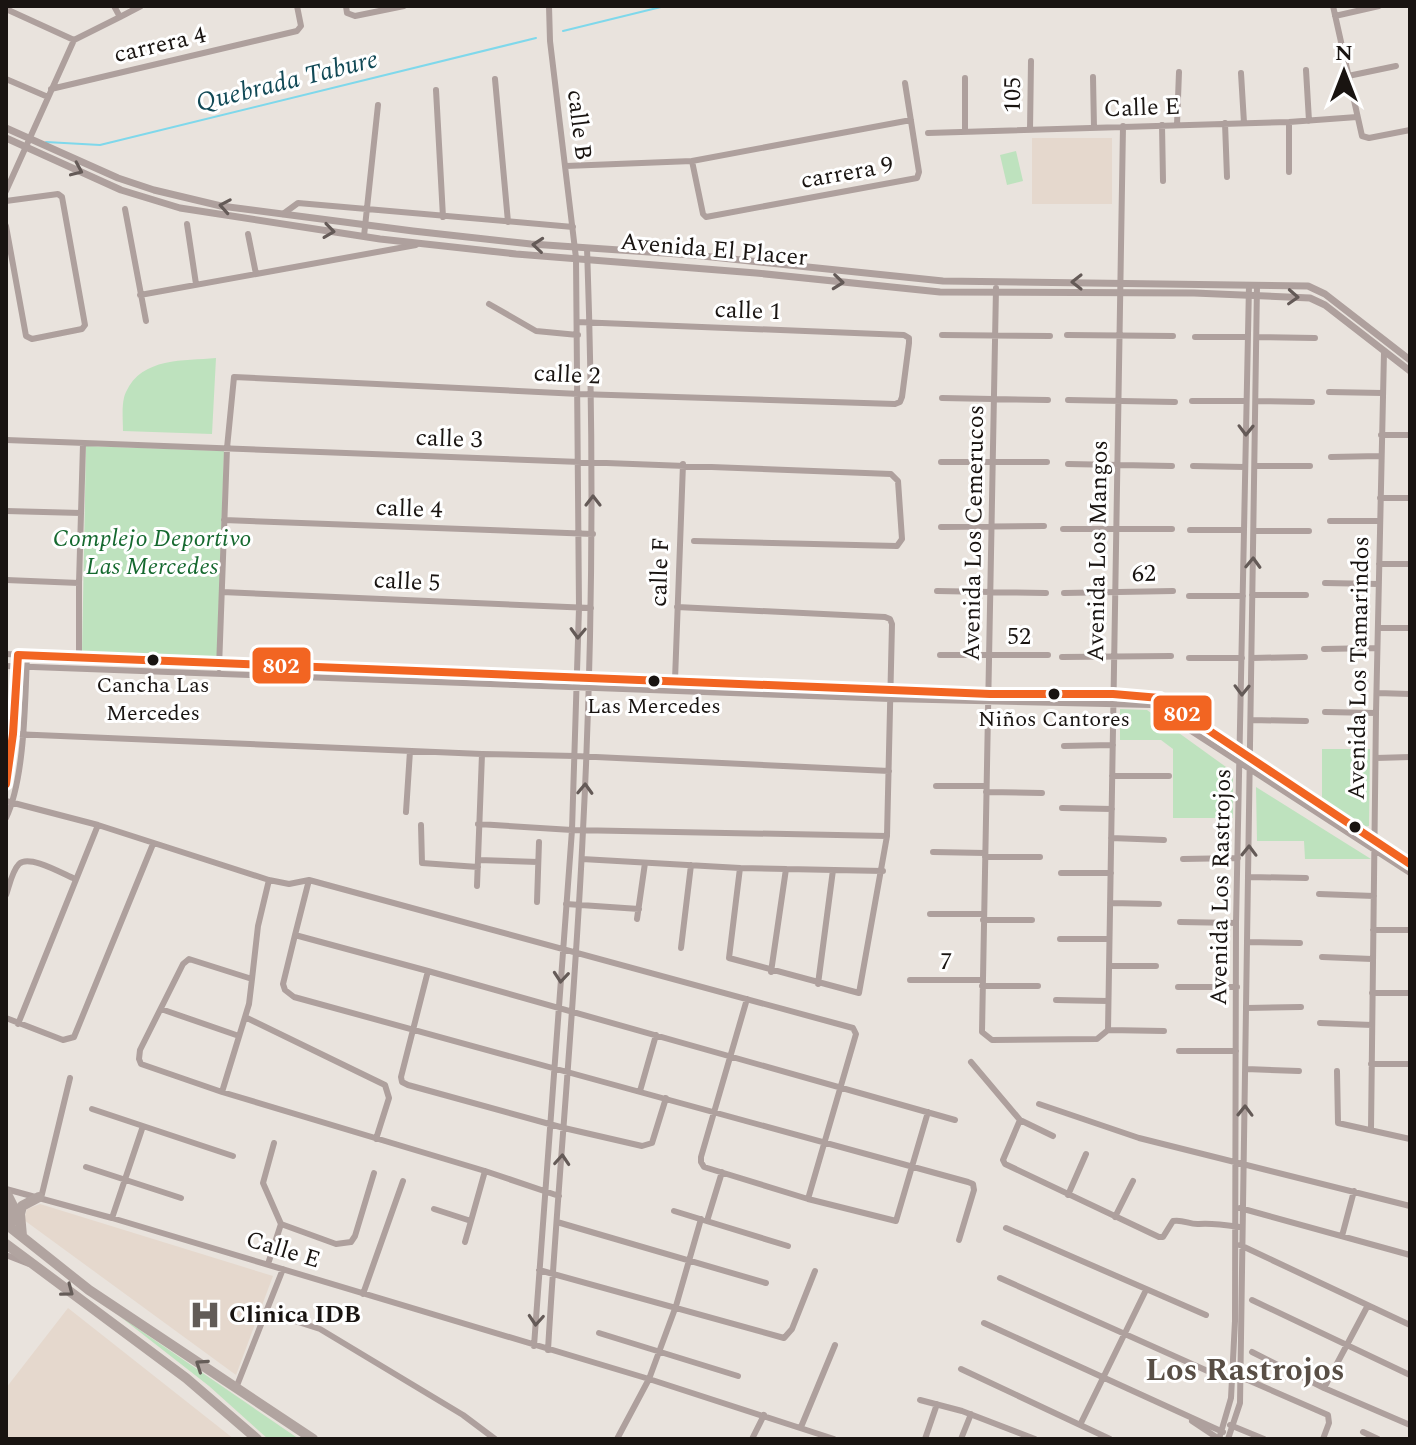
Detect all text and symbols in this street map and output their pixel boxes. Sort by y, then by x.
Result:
street label: carrera 4 [110,17,210,73]
north arrow [1304,32,1384,112]
text: N [1335,37,1353,70]
water label: Quebrada Tabure [192,39,382,123]
street label: 105 [995,77,1031,113]
street label: calle B [557,88,601,162]
street label: Calle E [1103,89,1181,127]
street label: carrera 9 [798,147,896,199]
one-way arrow [69,161,83,177]
one-way arrow [218,198,232,215]
one-way arrow [322,222,335,239]
street label: Avenida El Placer [619,224,809,276]
one-way arrow [531,236,544,253]
one-way arrow [1070,273,1083,291]
one-way arrow [832,274,845,291]
one-way arrow [1287,288,1300,305]
street label: calle 1 [714,292,782,330]
street label: calle 2 [533,355,601,395]
street label: Avenida Los Cemerucos [954,405,994,661]
street label: calle 3 [415,420,483,458]
one-way arrow [1237,424,1255,437]
street label: Avenida Los Mangos [1078,440,1118,662]
street label: calle 4 [375,490,443,528]
one-way arrow [584,494,602,507]
park label: Complejo Deportivo Las Mercedes [53,521,251,585]
street label: Avenida Los Tamarindos [1339,536,1379,800]
street label: calle F [641,537,679,607]
street label: 62 [1132,556,1156,592]
one-way arrow [1245,556,1262,569]
street label: calle 5 [373,562,441,602]
street label: 52 [1007,619,1031,655]
one-way arrow [570,627,587,640]
line badge: 802 [251,646,312,685]
text: 802 [262,650,300,683]
marker: Cancha Las Mercedes [145,652,161,668]
place label: Cancha Las Mercedes [96,669,210,730]
marker: Las Mercedes [646,673,662,689]
one-way arrow [1233,684,1250,697]
marker: Niños Cantores [1046,686,1062,702]
place label: Las Mercedes [587,690,721,723]
line badge: 802 [1152,694,1213,732]
text: 802 [1163,698,1201,731]
place label: Niños Cantores [978,703,1130,736]
street label: Avenida Los Rastrojos [1201,768,1241,1006]
one-way arrow [576,782,593,795]
unlabelled marker [1347,819,1363,835]
one-way arrow [1241,844,1258,857]
street label: 7 [940,944,952,980]
one-way arrow [553,971,570,984]
one-way arrow [1237,1104,1254,1117]
one-way arrow [553,1154,570,1166]
street label: Calle E [241,1222,325,1278]
one-way arrow [59,1282,74,1296]
place label: Clinica IDB [229,1297,361,1333]
hospital icon: Clinica IDB [188,1298,222,1332]
one-way arrow [528,1314,545,1327]
district label: Los Rastrojos [1145,1346,1345,1395]
one-way arrow [196,1359,210,1374]

